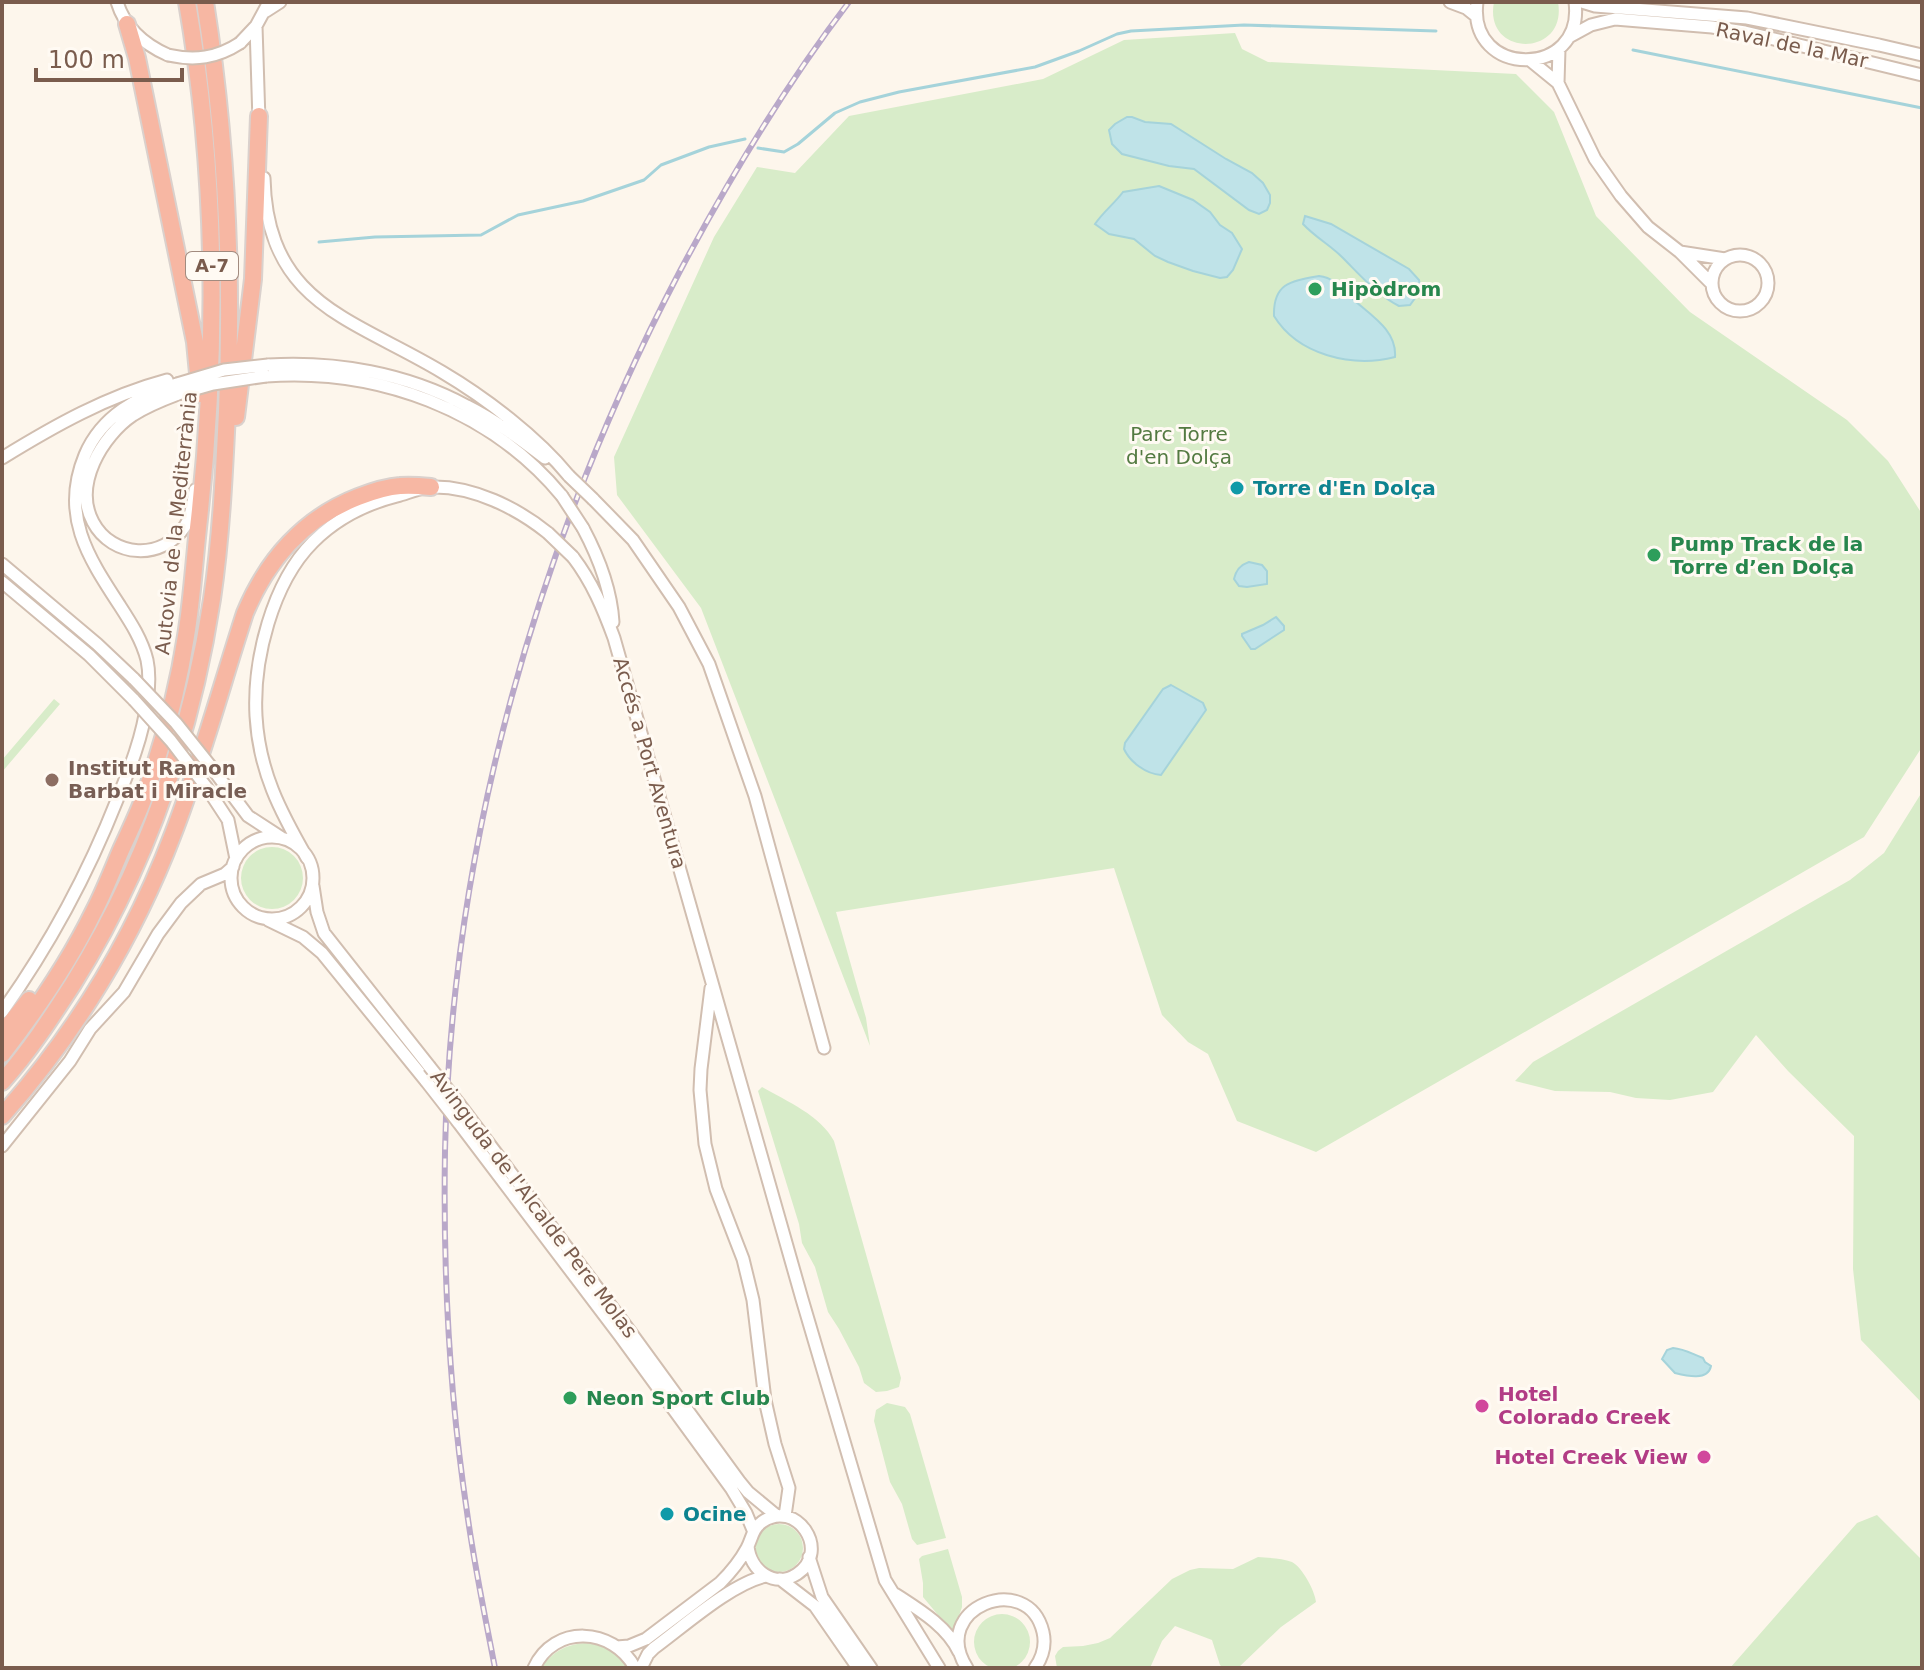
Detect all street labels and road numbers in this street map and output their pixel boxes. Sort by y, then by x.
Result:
street label: Raval de la Mar [1714,17,1871,73]
road number: A-7 [186,252,238,280]
street label: Autovia de la Mediterrània [150,390,202,656]
street label: Accés a Port Aventura [608,654,692,872]
street label: Avinguda de l'Alcalde Pere Molas [425,1065,643,1343]

